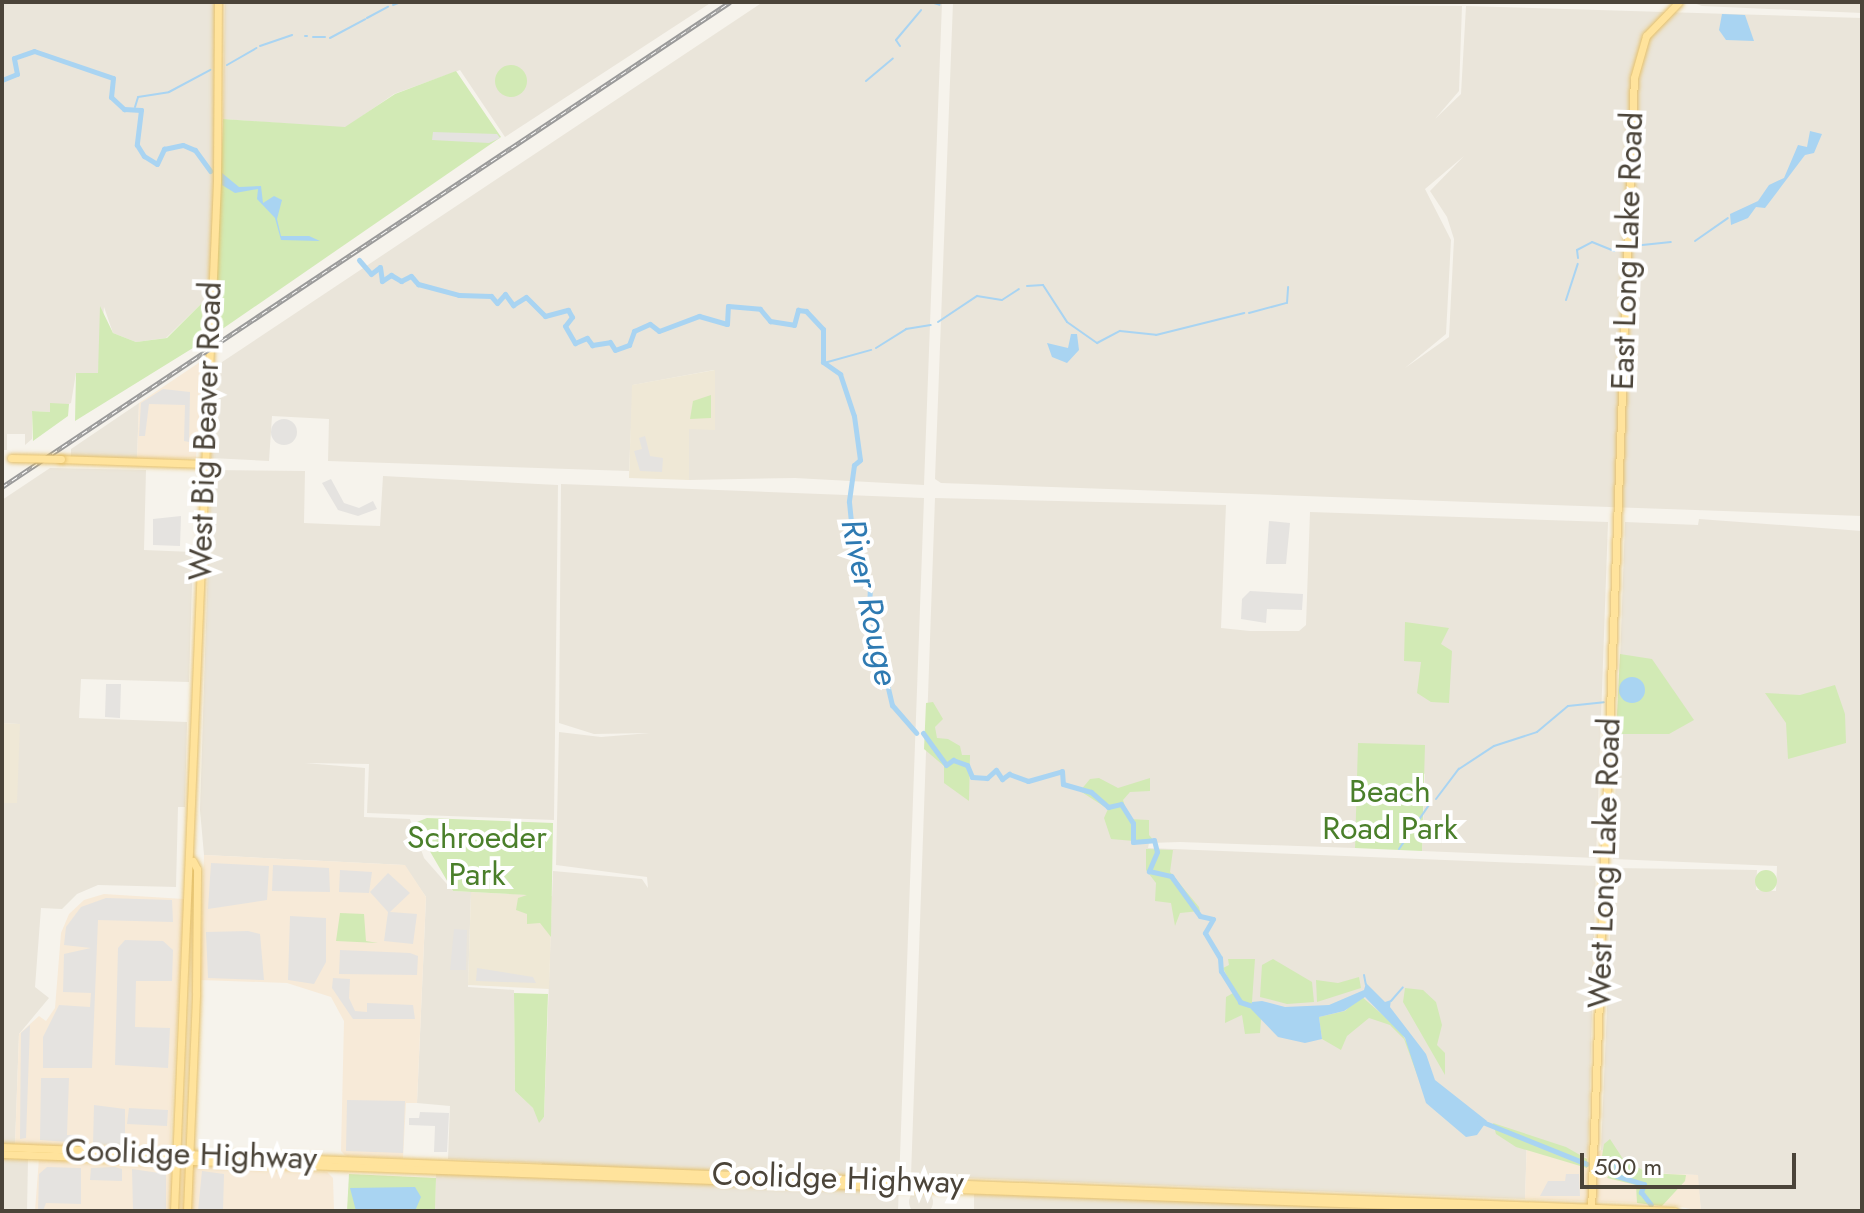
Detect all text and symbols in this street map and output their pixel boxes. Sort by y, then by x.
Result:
street label: East Long Lake Road [1603,111,1651,391]
street label: West Big Beaver Road [181,281,229,581]
water label: River Rouge [832,515,908,689]
street label: West Long Lake Road [1580,717,1628,1009]
park label: Beach Road Park [1322,773,1458,848]
park label: Schroeder Park [407,819,547,894]
street label: Coolidge Highway [64,1130,318,1178]
scale bar [1584,1137,1800,1187]
text: 500 m [1594,1149,1662,1184]
street label: Coolidge Highway [711,1154,965,1202]

